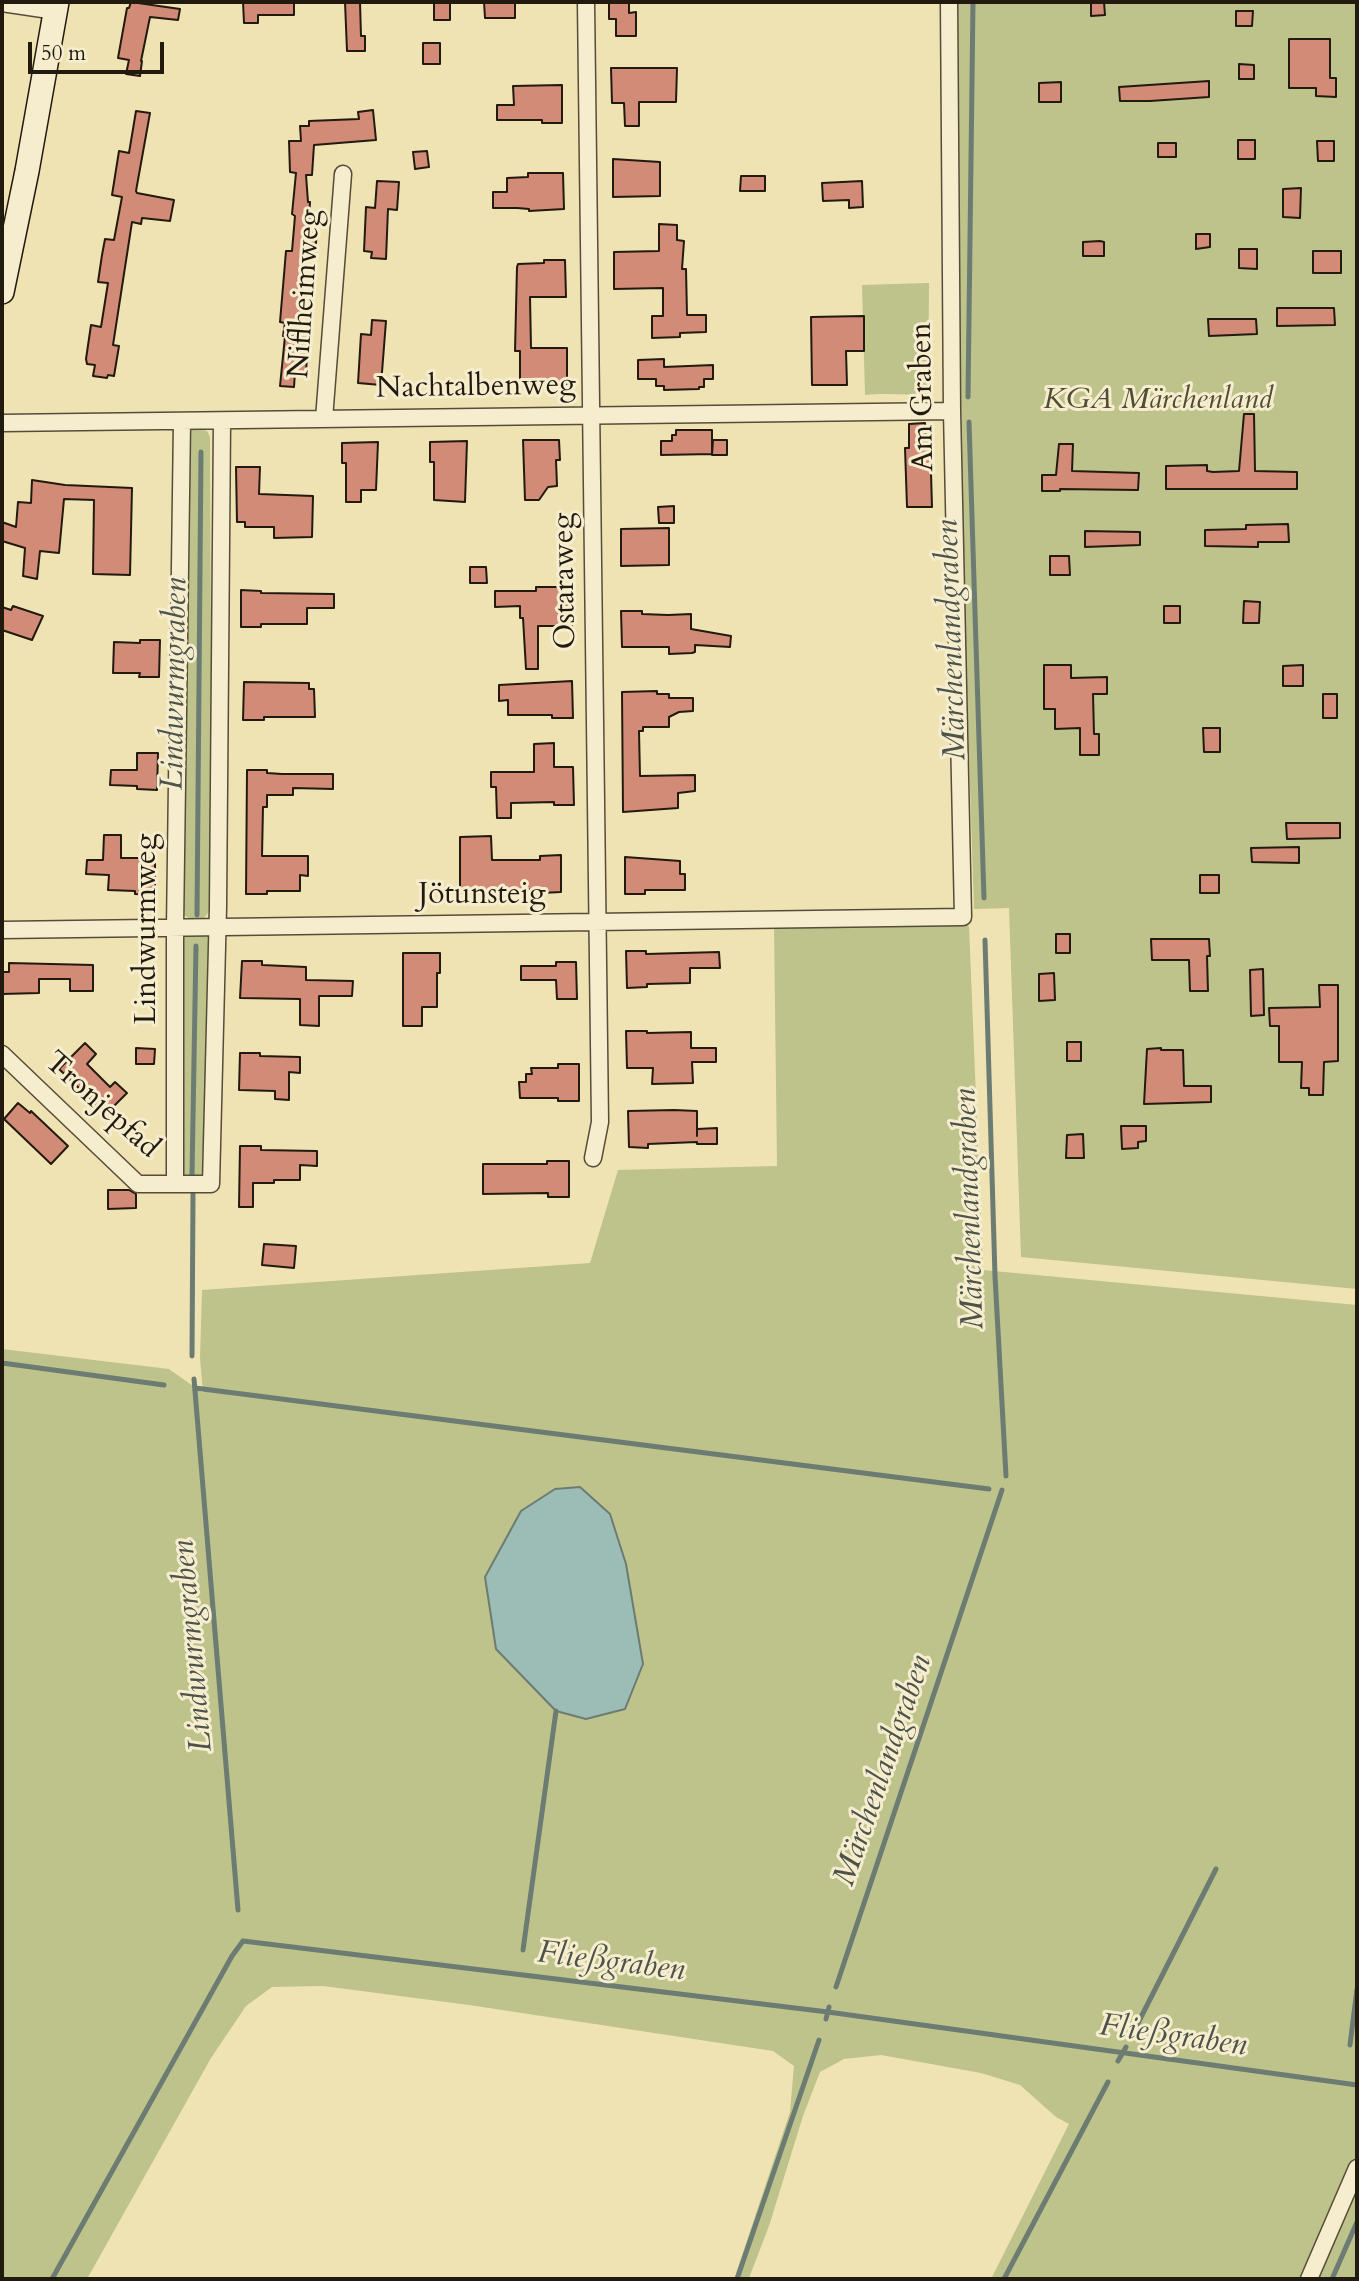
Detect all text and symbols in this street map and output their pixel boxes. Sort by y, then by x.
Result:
scale bar [32,28,168,72]
text: 50 m [41,39,86,68]
street label: Niflheimweg [282,208,330,380]
street label: Am Graben [905,322,943,472]
street label: Nachtalbenweg [376,368,576,408]
park label: KGA Märchenland [1043,383,1273,419]
street label: Ostaraweg [547,512,585,650]
water label: Märchenlandgraben [930,519,976,761]
water label: Lindwurmgraben [155,577,197,791]
street label: Lindwurmweg [130,834,166,1024]
street label: Jötunsteig [418,878,546,914]
street label: Tronjepfad [36,1045,166,1167]
water label: Märchenlandgraben [948,1088,994,1330]
water label: Lindwurmgraben [166,1538,222,1754]
water label: Märchenlandgraben [827,1651,941,1891]
water label: Fließgraben [535,1935,687,1991]
water label: Fließgraben [1097,2008,1249,2066]

